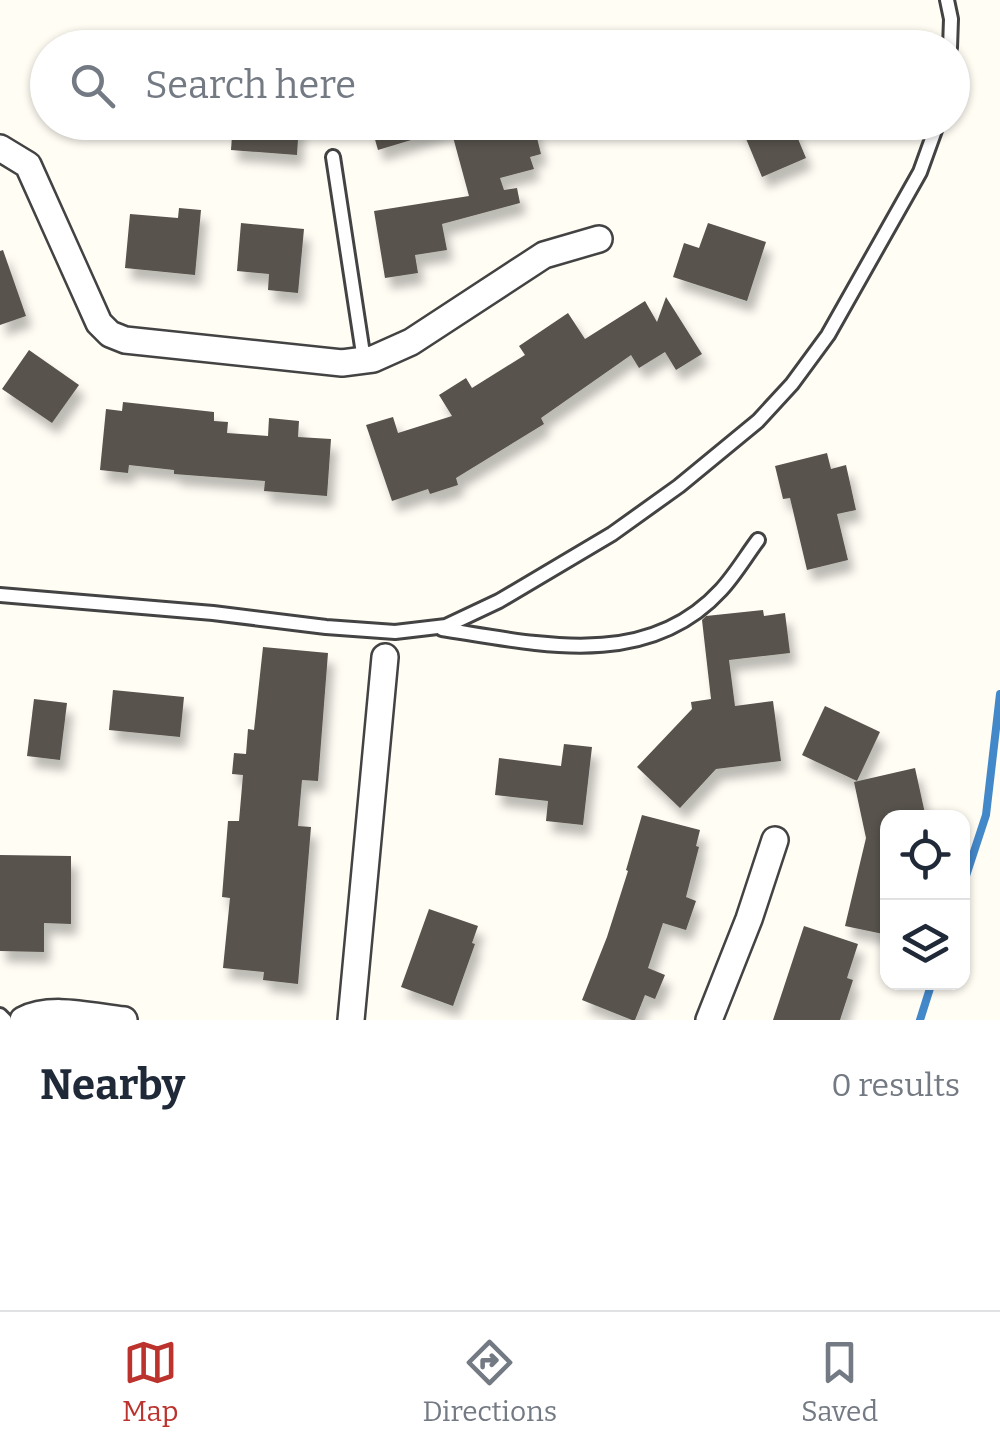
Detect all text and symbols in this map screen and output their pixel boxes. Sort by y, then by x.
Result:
search box [30,30,970,140]
icon: search [65,58,120,113]
text: Search here [145,62,356,108]
map controls [880,810,970,990]
button: locate [880,810,970,900]
button: layers [880,900,970,990]
text: Nearby [40,1060,185,1110]
text: 0 results [831,1066,960,1104]
tab: Map [122,1335,178,1428]
tab: Directions [422,1335,557,1428]
tab: Saved [801,1335,878,1428]

